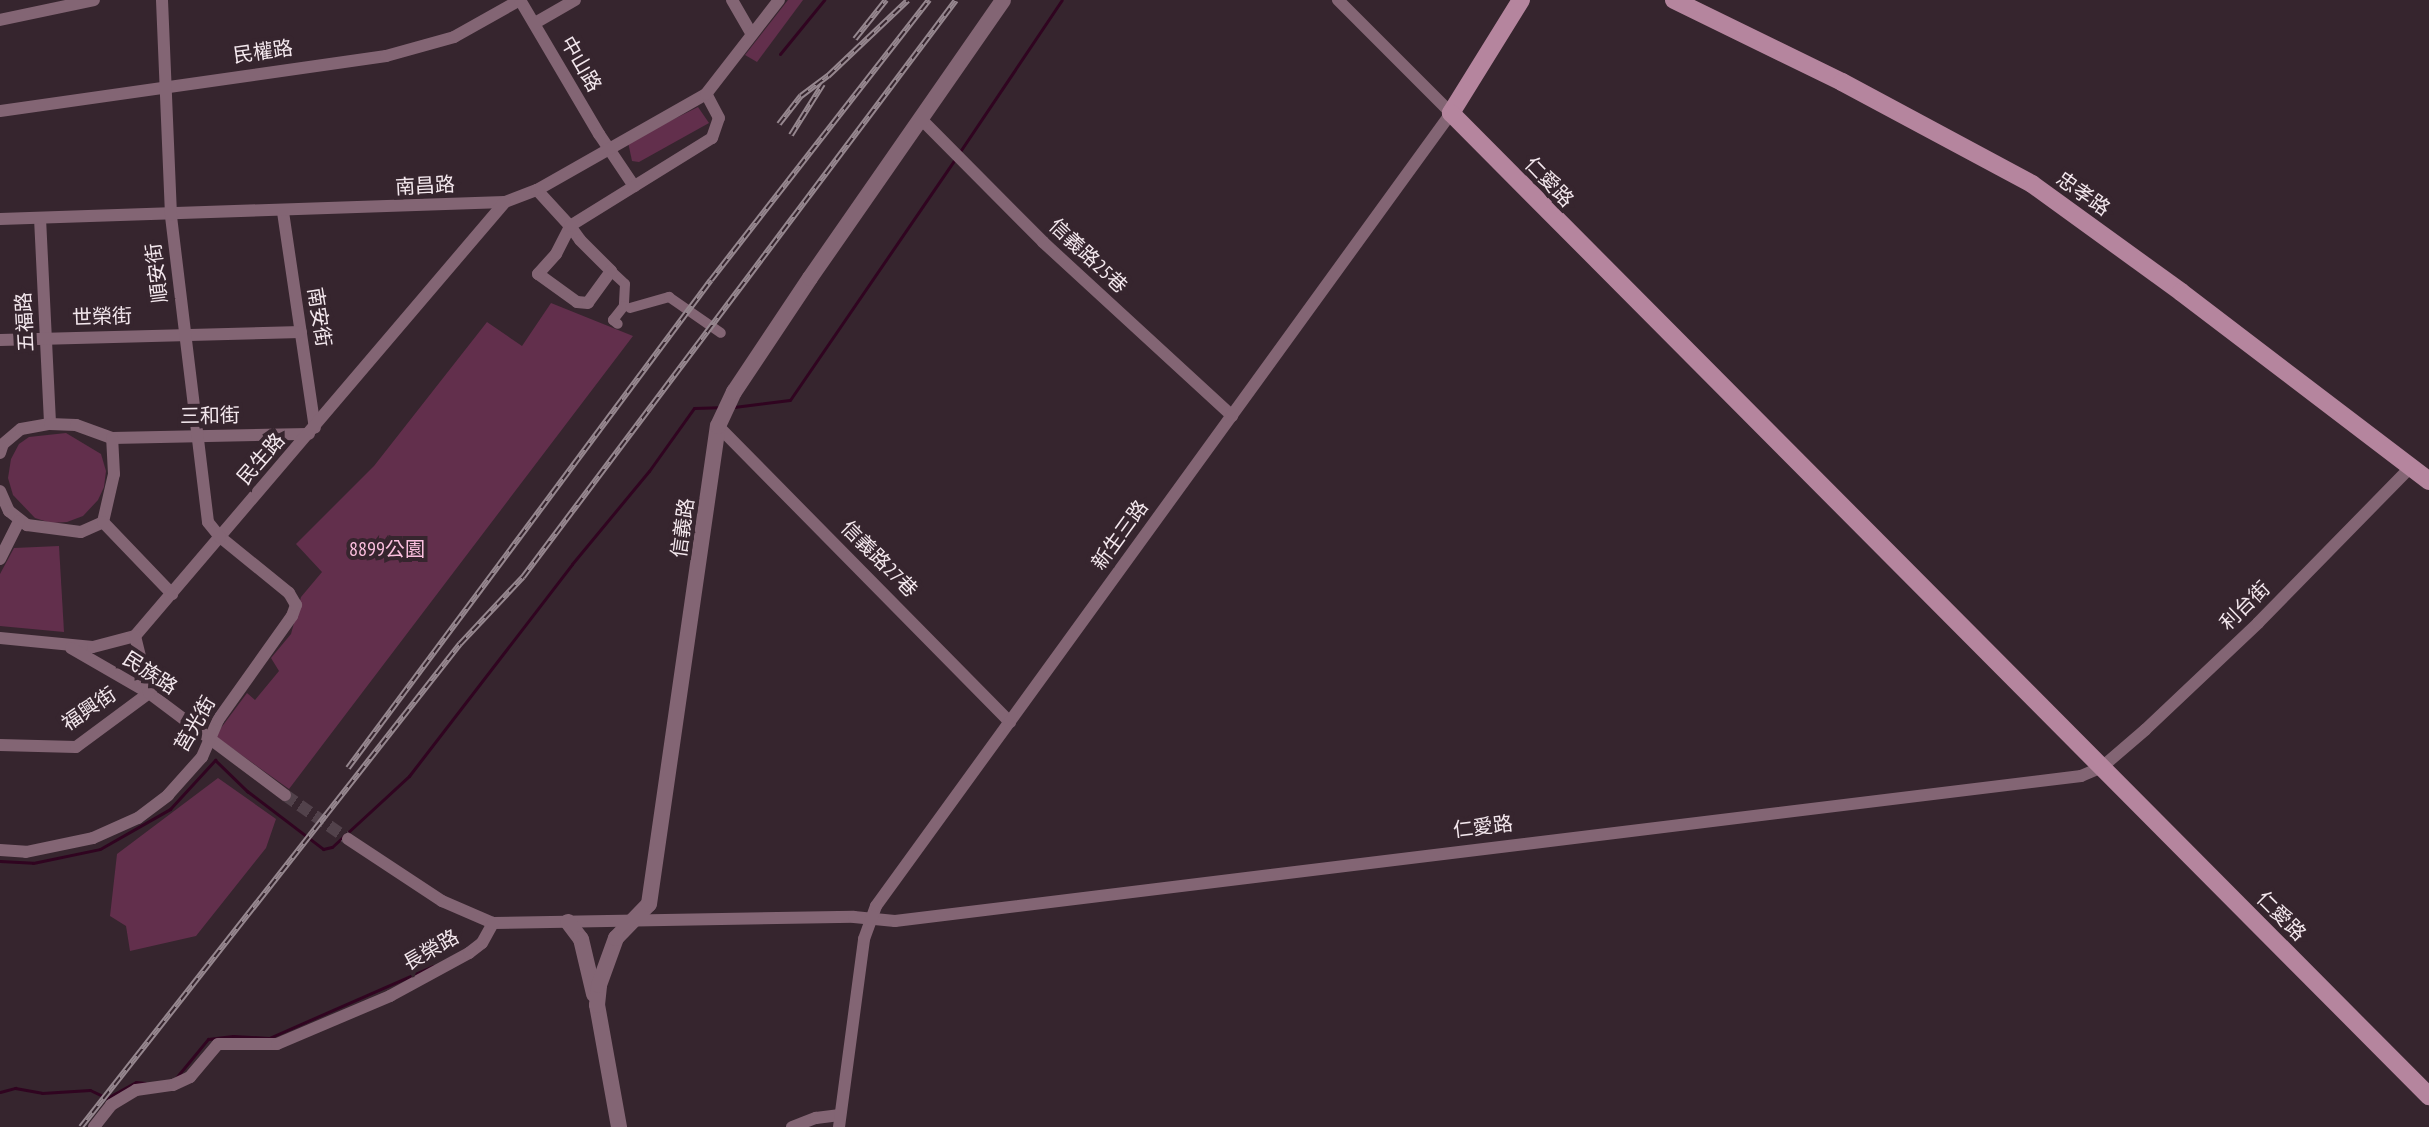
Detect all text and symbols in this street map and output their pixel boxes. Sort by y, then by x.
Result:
street label: 中山路 [556,32,606,96]
street label: 民權路 [232,36,294,68]
street label: 仁愛路 [1520,152,1578,212]
street label: 忠孝路 [2052,167,2114,221]
street label: 南昌路 [394,172,456,200]
street label: 信義路25巷 [1044,214,1132,298]
street label: 順安街 [141,242,173,304]
street label: 南安街 [302,285,336,349]
street label: 五福路 [11,291,39,353]
street label: 世榮街 [72,304,132,330]
street label: 三和街 [180,403,240,429]
street label: 民生路 [232,428,290,490]
street label: 新生三路 [1087,496,1153,574]
street label: 信義路 [667,497,699,559]
street label: 信義路27巷 [836,516,922,602]
park label: 8899公園 [349,537,425,561]
street label: 利台街 [2215,577,2275,635]
street label: 民族路 [118,647,182,699]
street label: 福興街 [57,682,121,736]
street label: 莒光街 [170,692,220,756]
street label: 仁愛路 [1452,811,1514,843]
street label: 仁愛路 [2251,886,2311,946]
street label: 長榮路 [399,925,463,975]

